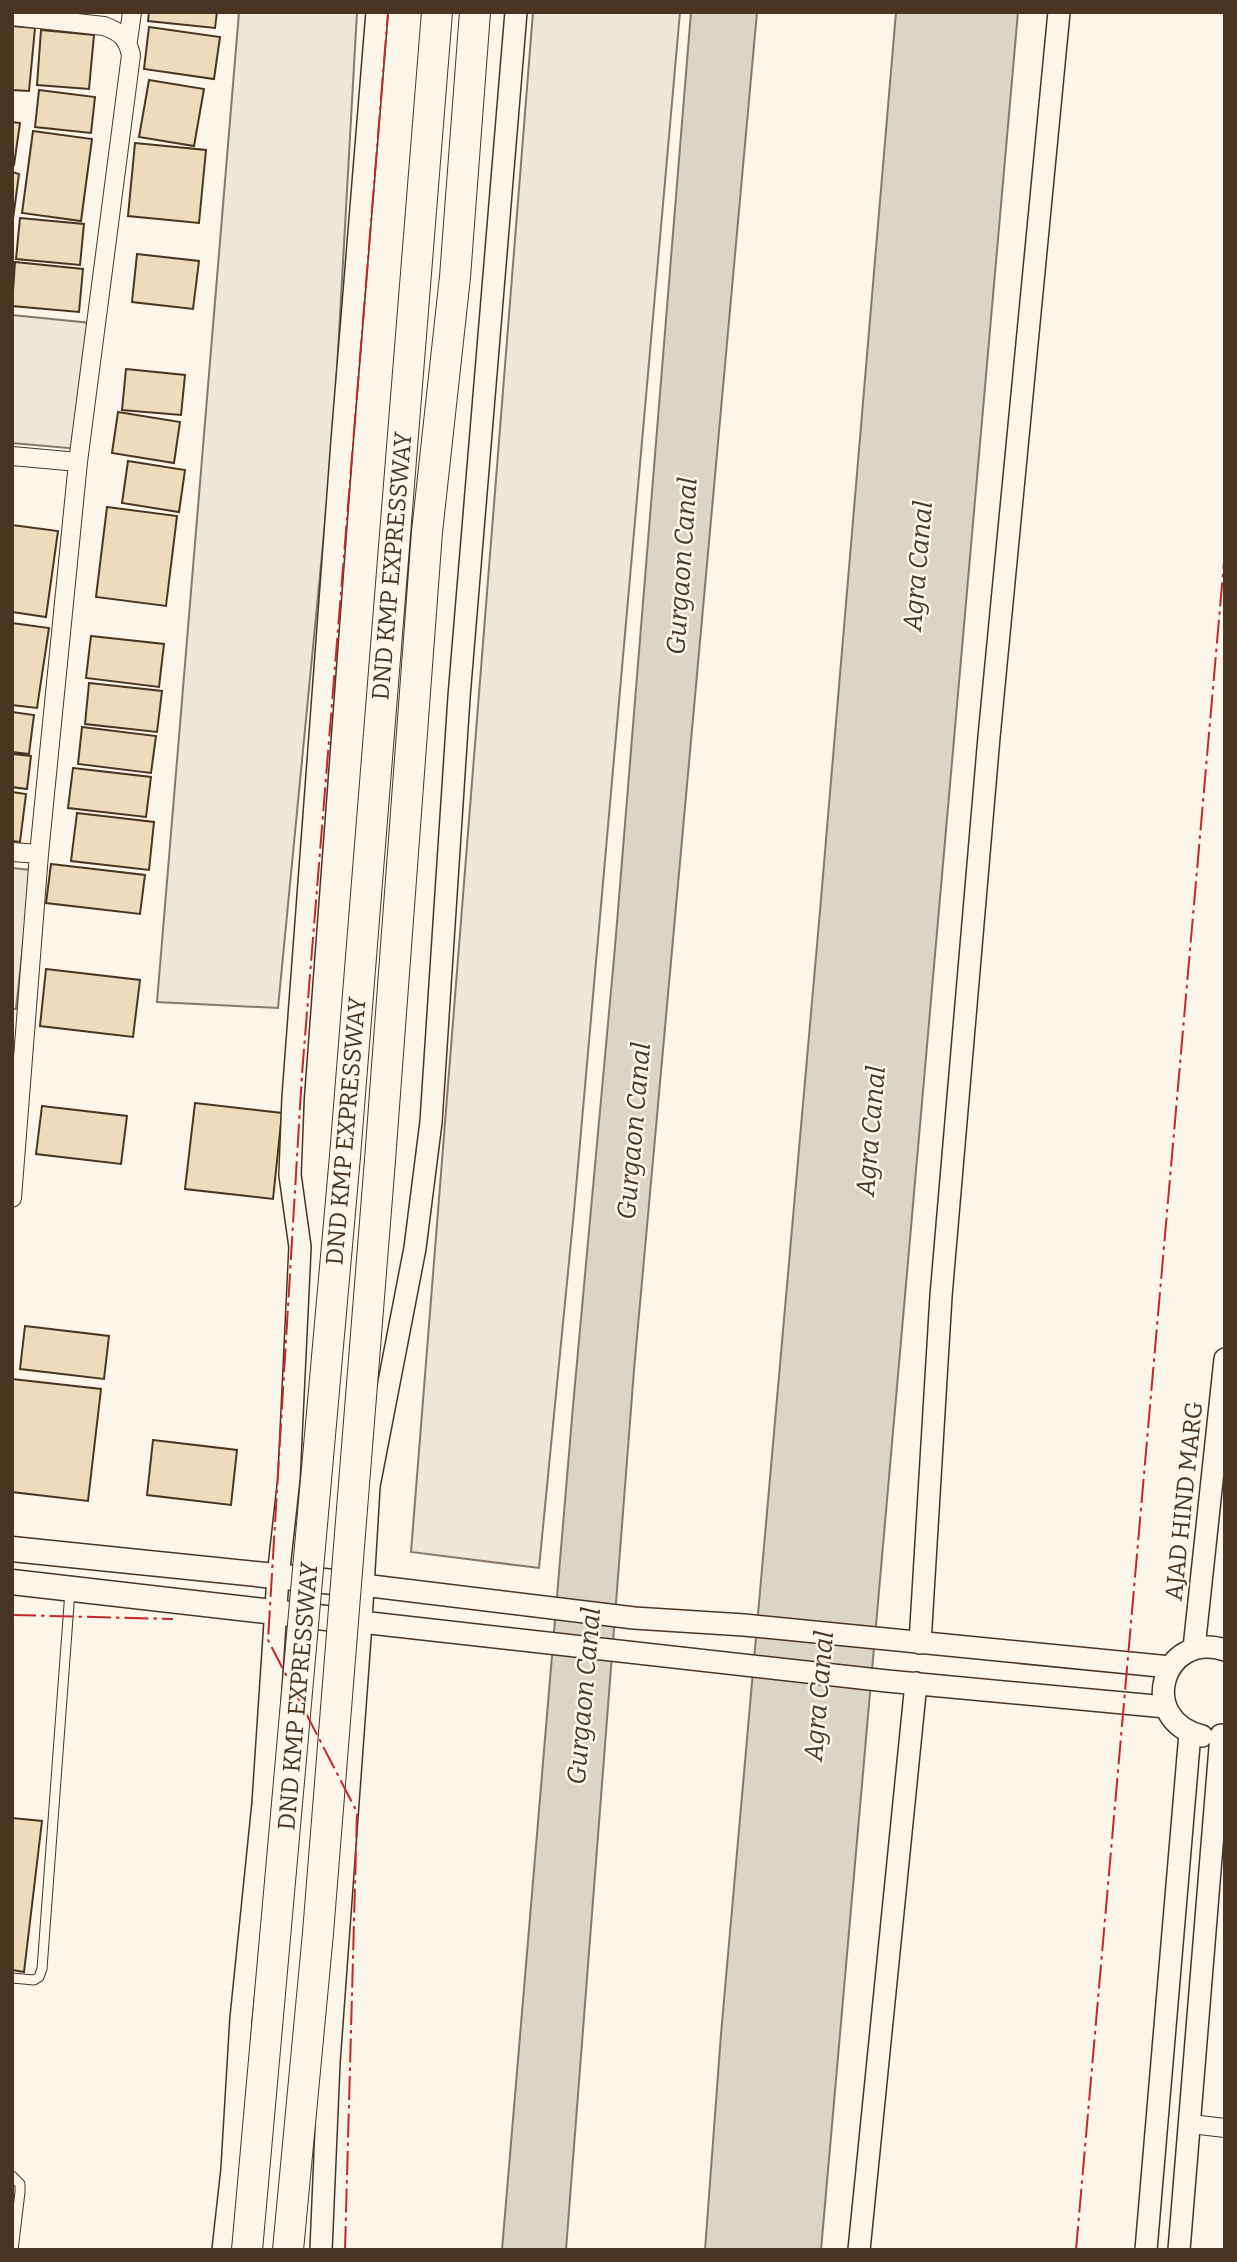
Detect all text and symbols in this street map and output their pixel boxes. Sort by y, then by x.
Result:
street label: DND KMP EXPRESSWAY [366,430,418,701]
water label: Gurgaon Canal [660,476,704,656]
water label: Agra Canal [897,500,939,633]
street label: DND KMP EXPRESSWAY [320,995,372,1266]
water label: Gurgaon Canal [611,1041,657,1221]
water label: Agra Canal [850,1065,892,1198]
street label: AJAD HIND MARG [1160,1400,1208,1602]
street label: DND KMP EXPRESSWAY [272,1560,324,1831]
water label: Gurgaon Canal [561,1606,607,1786]
water label: Agra Canal [798,1630,840,1763]

